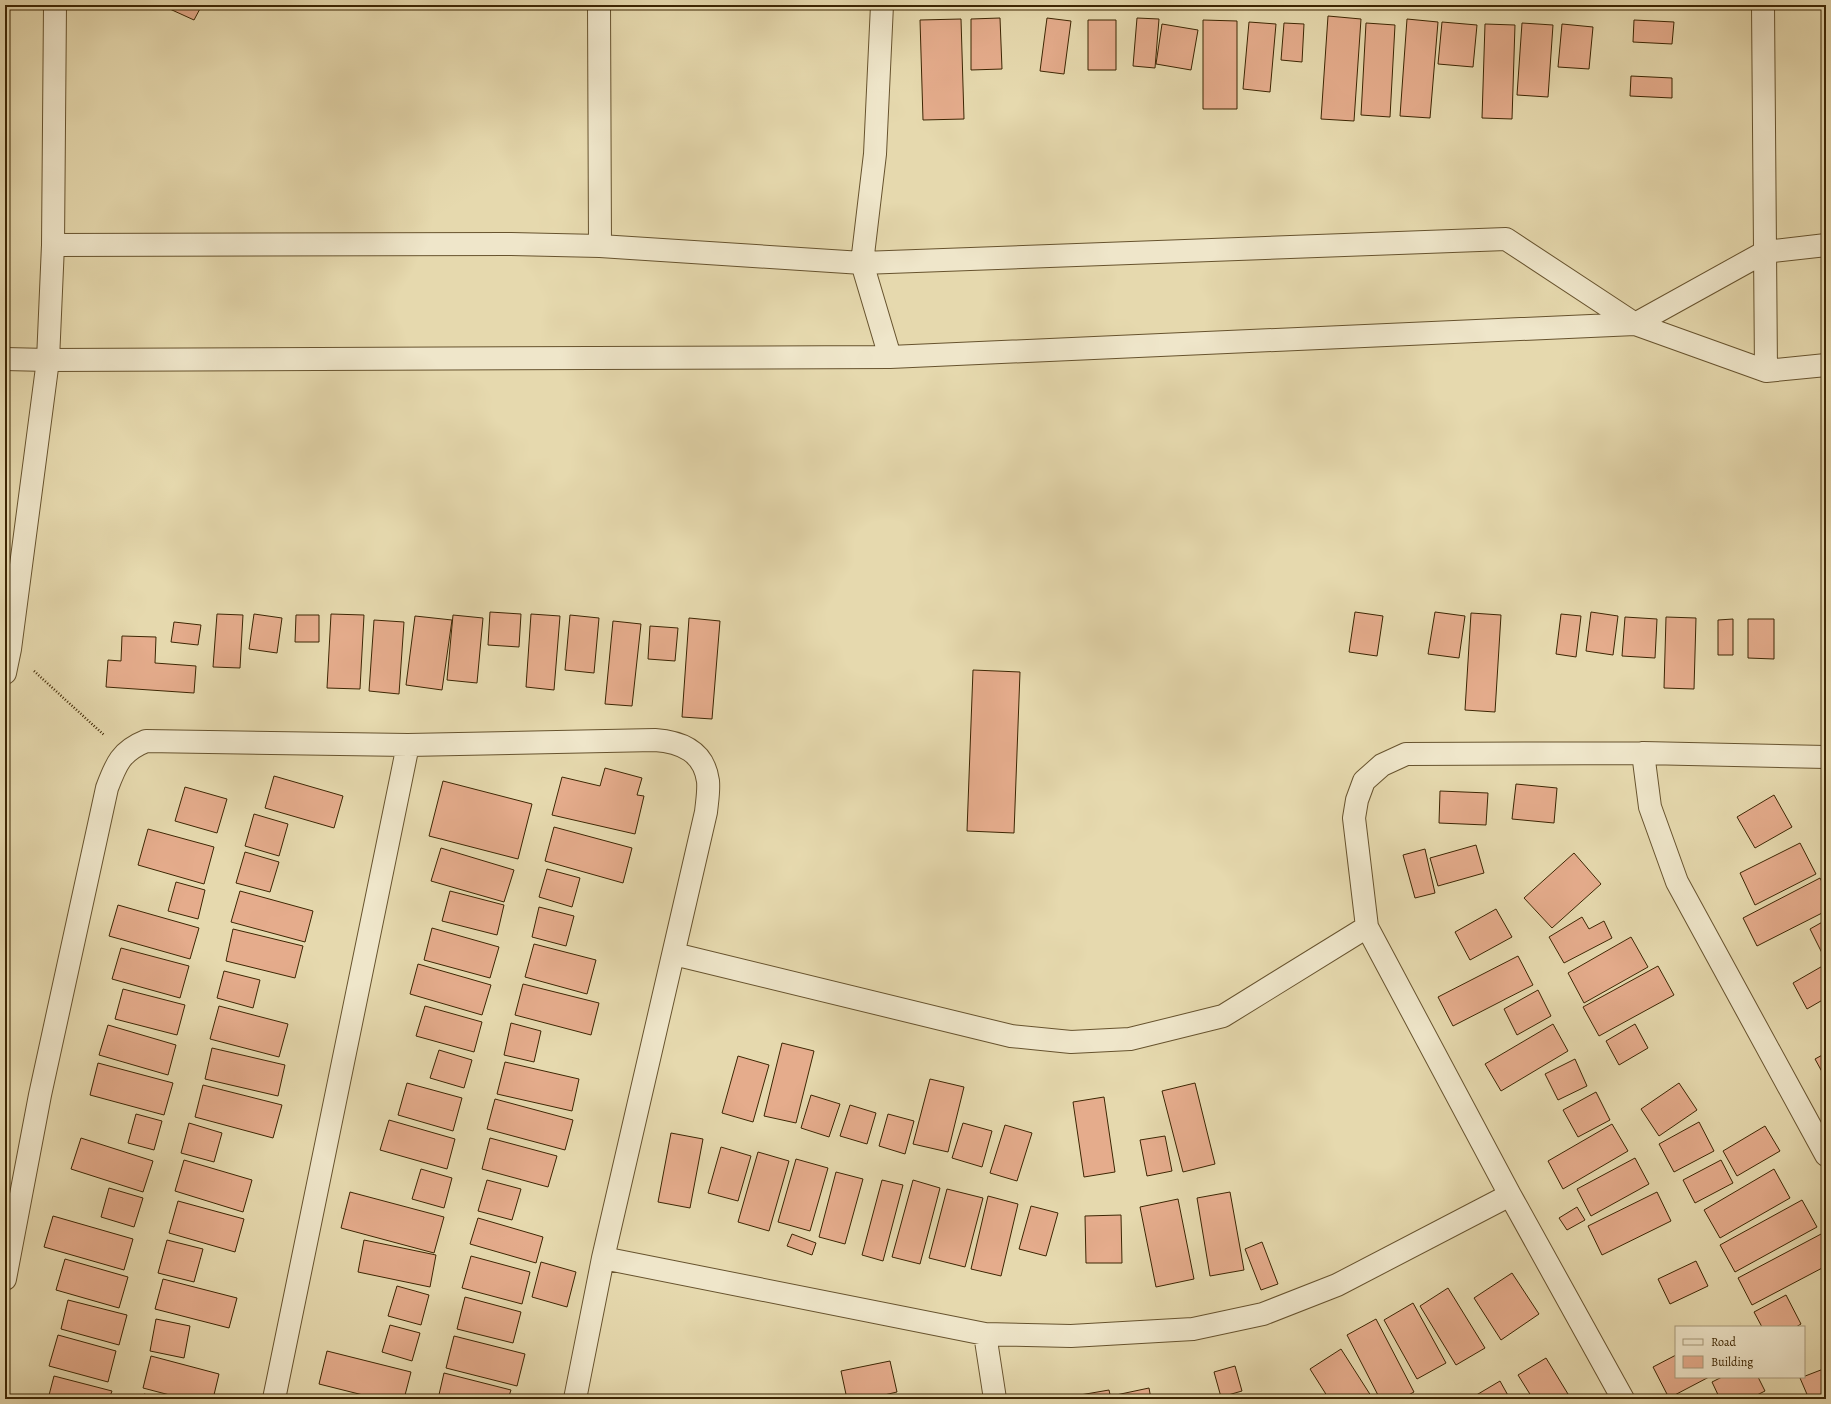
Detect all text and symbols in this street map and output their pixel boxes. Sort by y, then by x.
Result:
legend [1675,1326,1805,1378]
text: Road [1711,1334,1737,1350]
text: Building [1711,1354,1753,1370]

